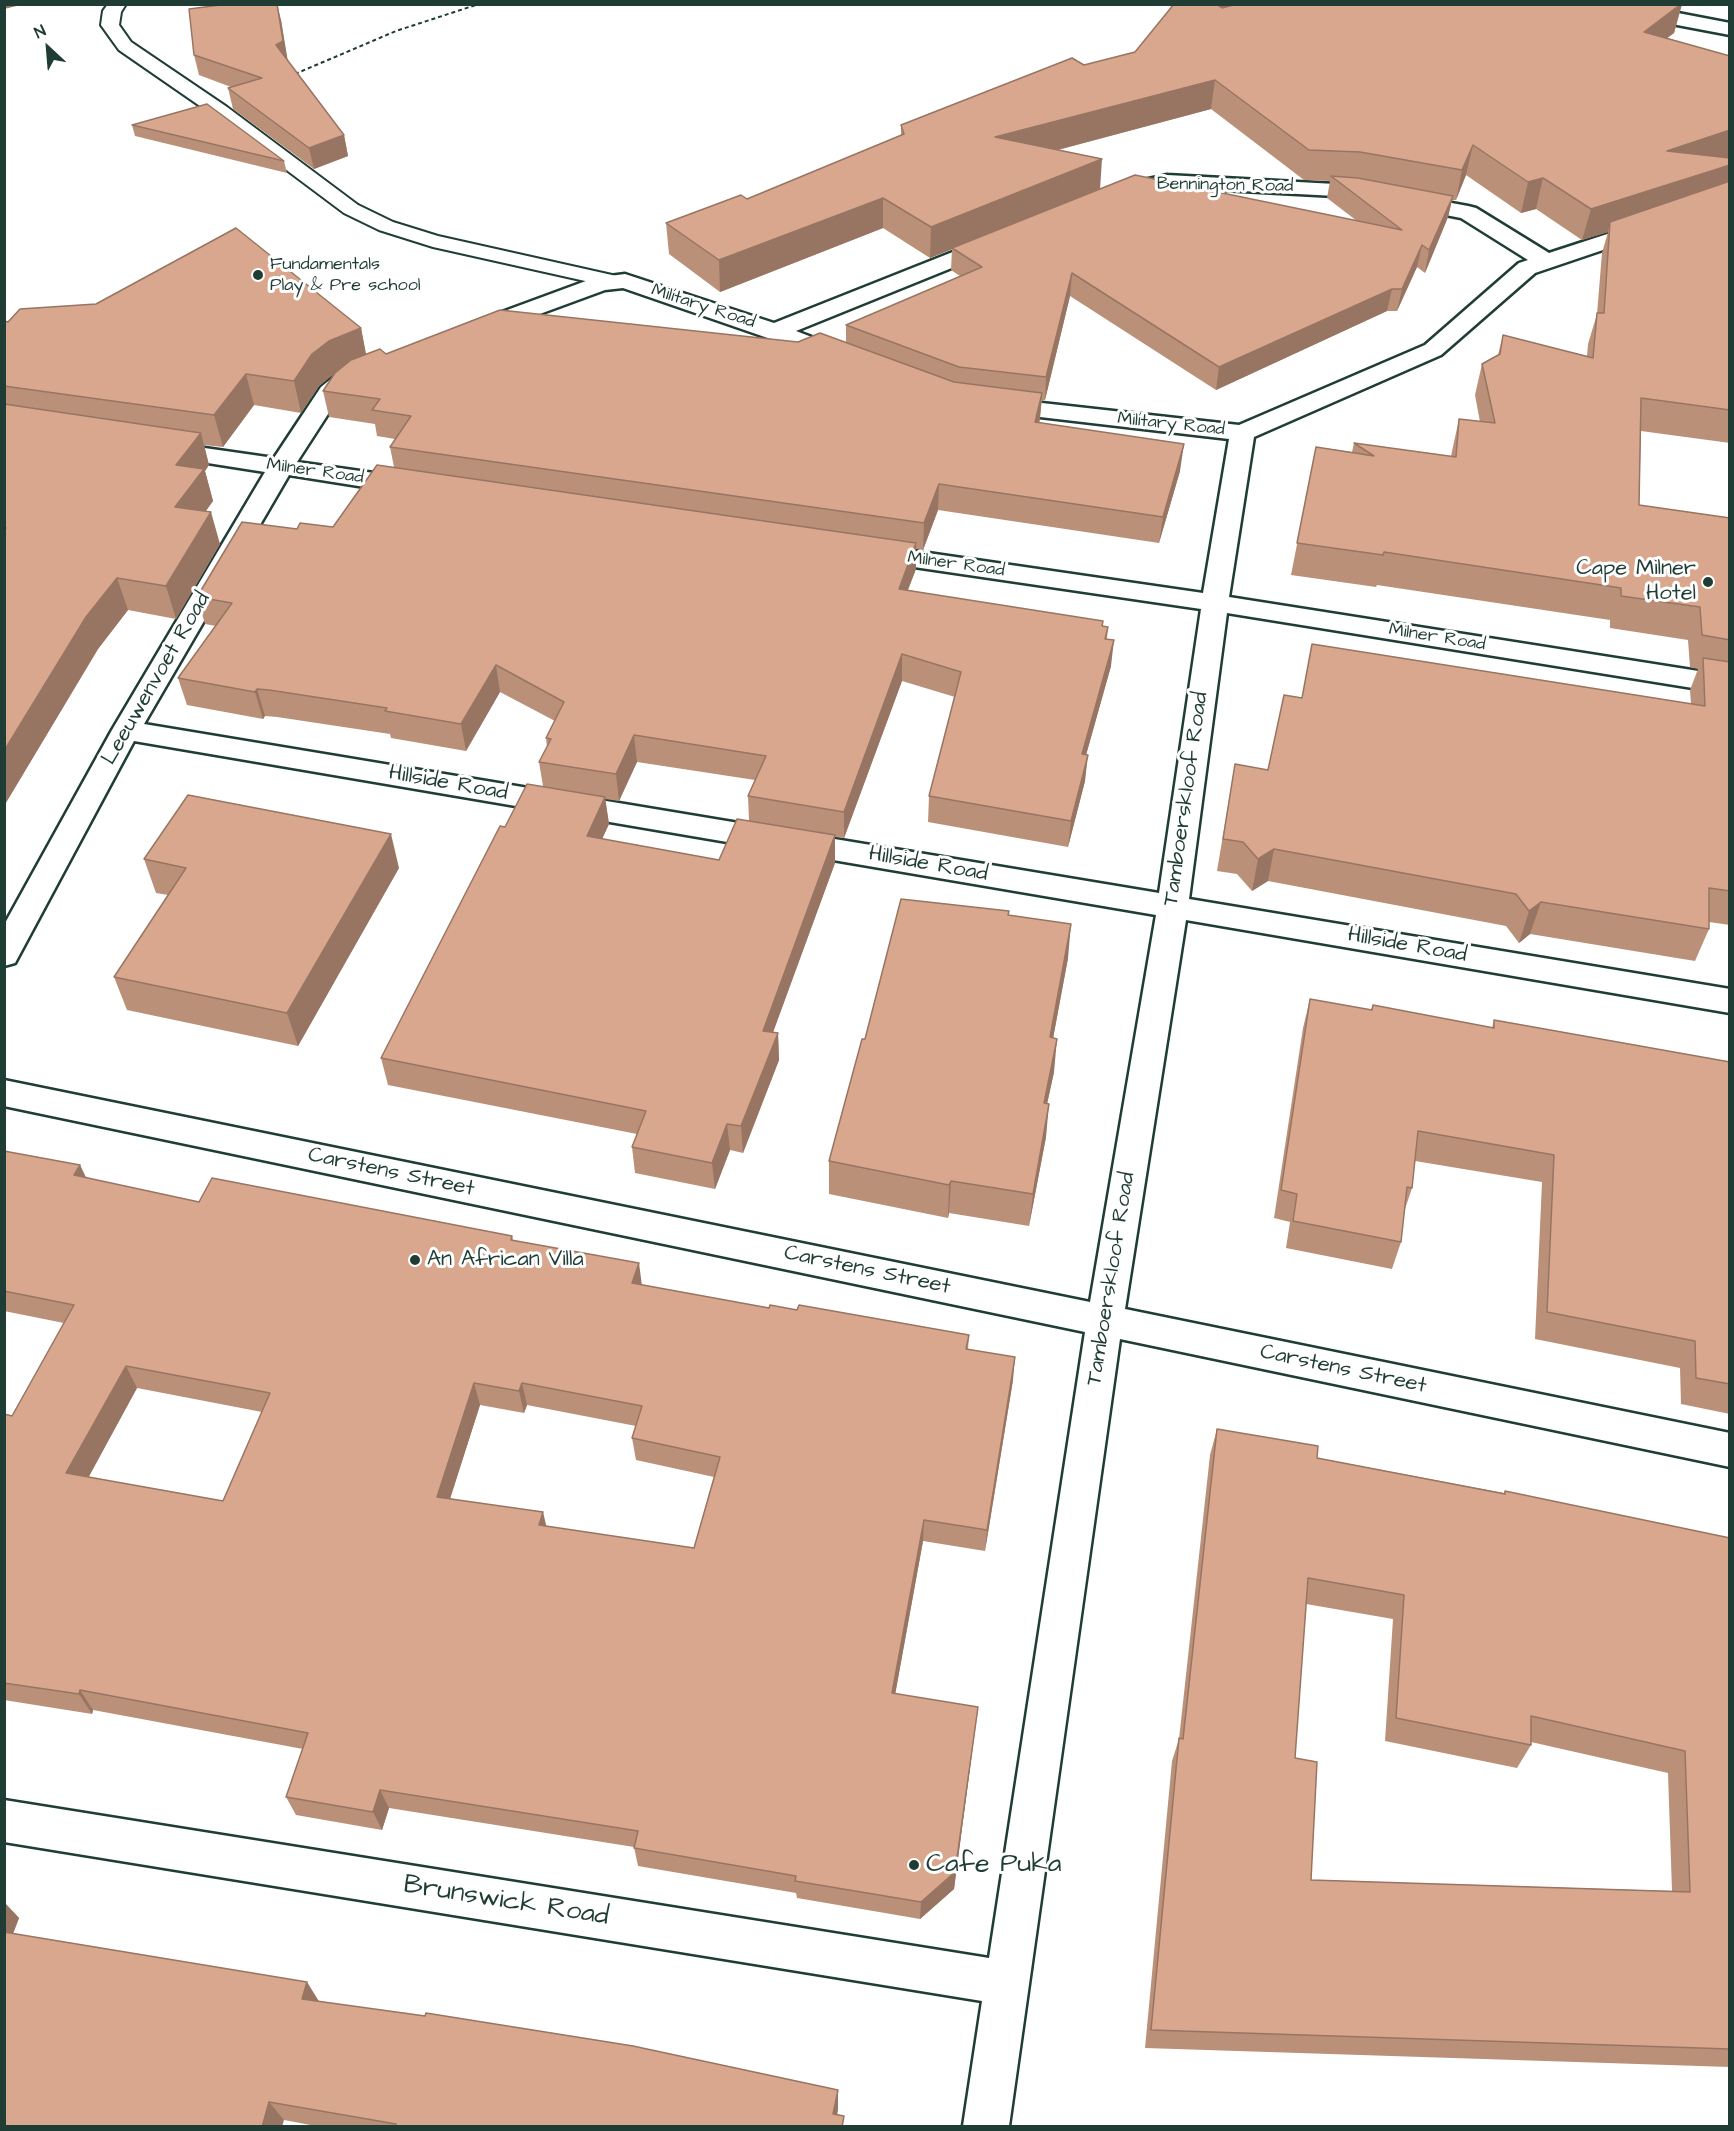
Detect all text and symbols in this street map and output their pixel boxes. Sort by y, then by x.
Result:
north arrow [18,18,78,78]
text: N [31,20,49,44]
street label: Bennington Road [1157,174,1293,198]
place label: Fundamentals Play & Pre school [270,254,421,296]
marker: Fundamentals Play & Pre school [251,268,265,282]
street label: Military Road [648,280,758,334]
street label: Military Road [1116,409,1226,441]
street label: Milner Road [265,455,365,489]
street label: Milner Road [906,548,1006,582]
place label: Cape Milner Hotel [1576,556,1696,608]
marker: Cape Milner Hotel [1701,575,1715,589]
street label: Leeuwenvoet Road [97,588,217,770]
street label: Milner Road [1387,620,1487,656]
street label: Tamboerskloof Road [1159,690,1215,908]
street label: Hillside Road [386,761,510,807]
street label: Hillside Road [866,842,990,888]
street label: Hillside Road [1345,923,1469,969]
street label: Carstens Street [305,1142,477,1204]
street label: Tamboerskloof Road [1082,1170,1142,1388]
street label: Carstens Street [781,1240,953,1302]
place label: An African Villa [427,1247,584,1273]
marker: An African Villa [408,1253,422,1267]
street label: Carstens Street [1257,1339,1429,1401]
place label: Cafe Puka [926,1849,1062,1881]
marker: Cafe Puka [907,1858,921,1872]
street label: Brunswick Road [401,1870,611,1934]

